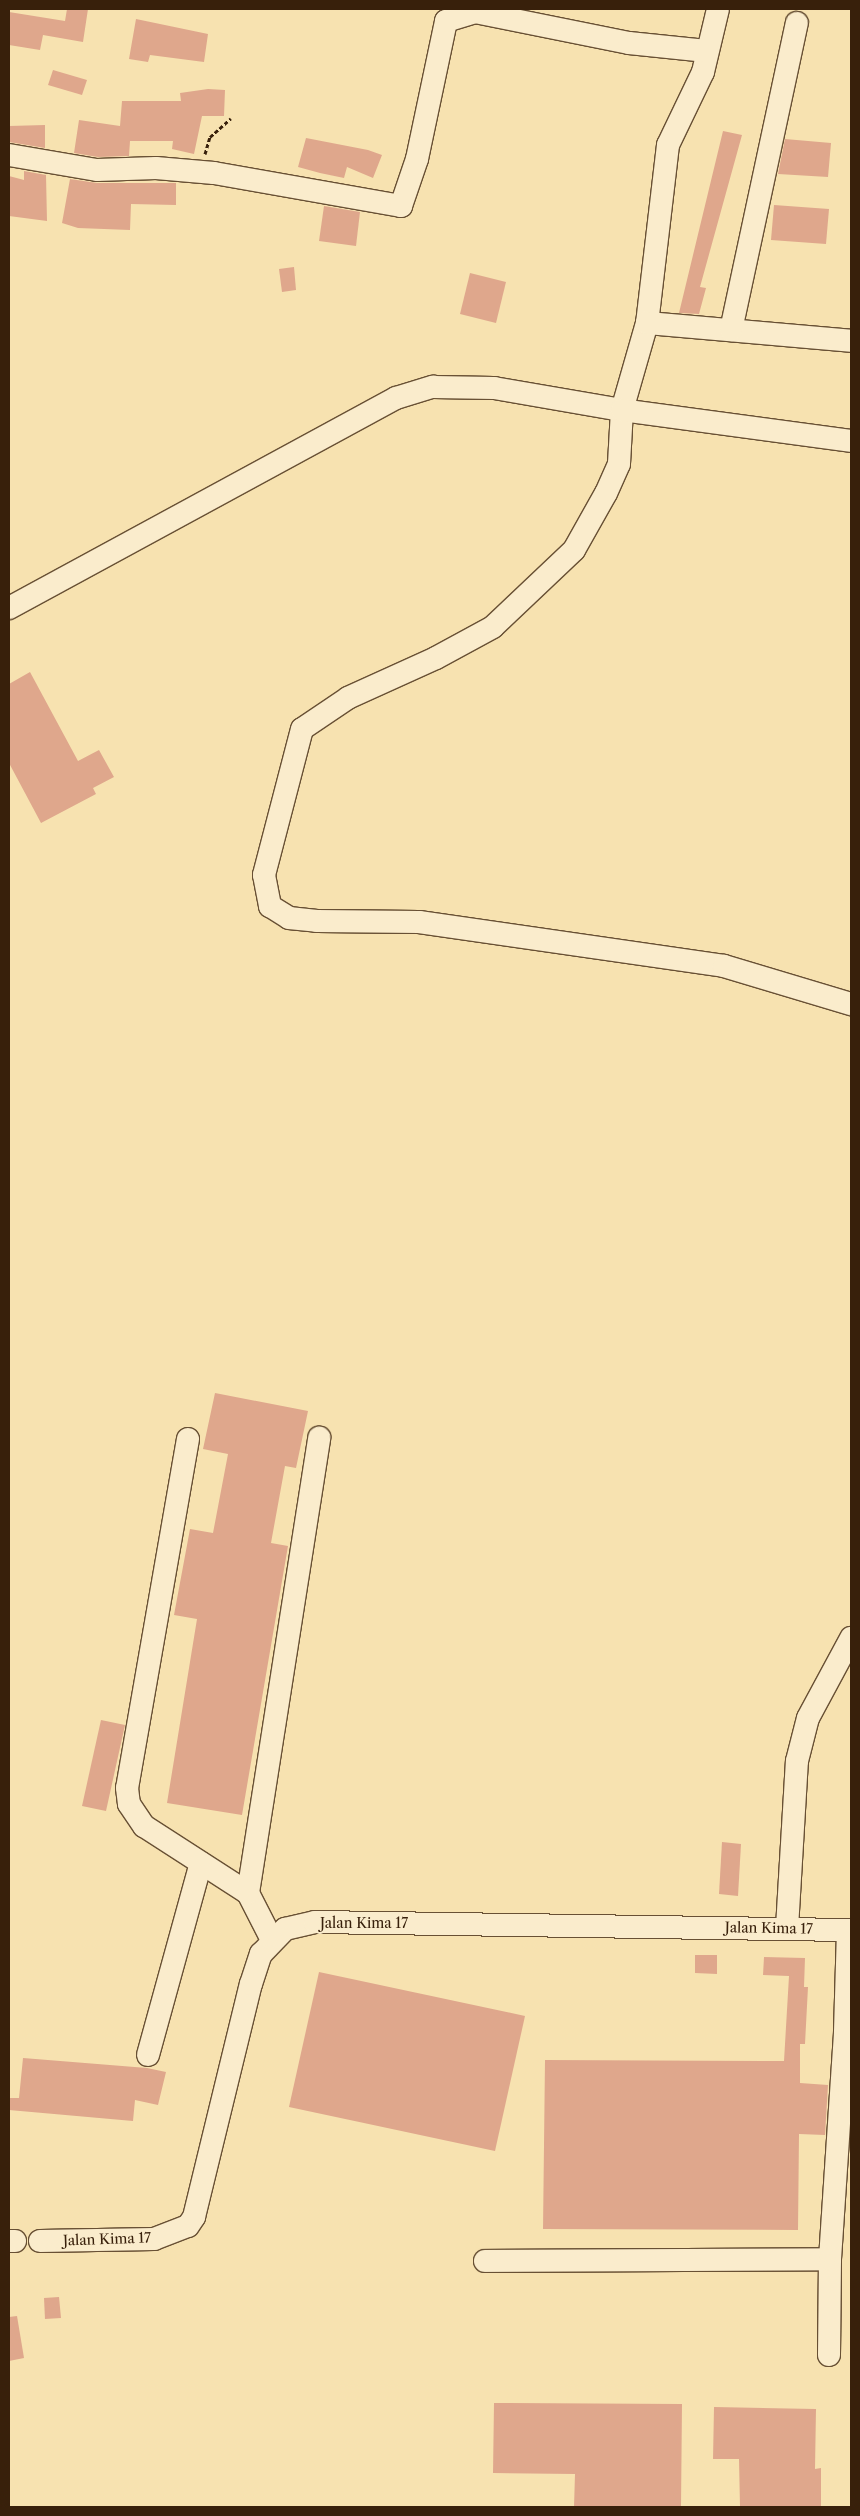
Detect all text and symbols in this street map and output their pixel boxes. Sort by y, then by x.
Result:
street label: Jalan Kima 17 [320,1915,408,1931]
street label: Jalan Kima 17 [725,1919,813,1937]
street label: Jalan Kima 17 [63,2229,151,2249]

